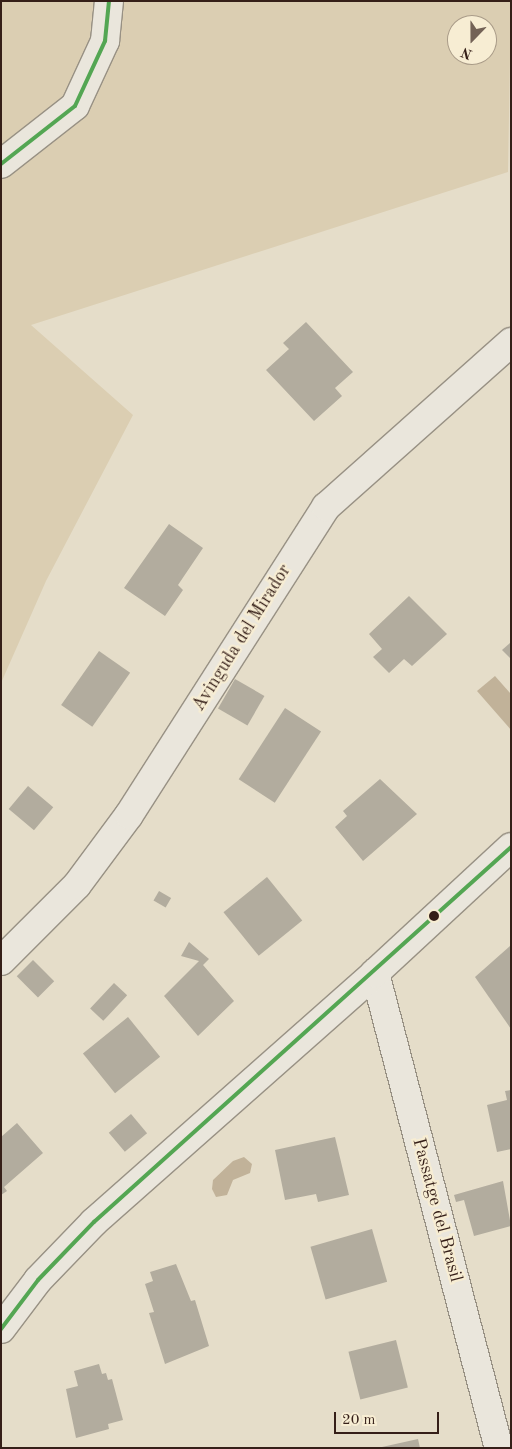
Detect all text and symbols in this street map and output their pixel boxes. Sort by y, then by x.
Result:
north arrow [447,15,497,65]
text: N [459,44,474,61]
street label: Avinguda del Mirador [188,561,296,715]
unlabelled marker [429,911,439,921]
street label: Passatge del Brasil [407,1136,467,1284]
scale bar [337,1402,442,1434]
text: 20 m [342,1413,376,1428]

